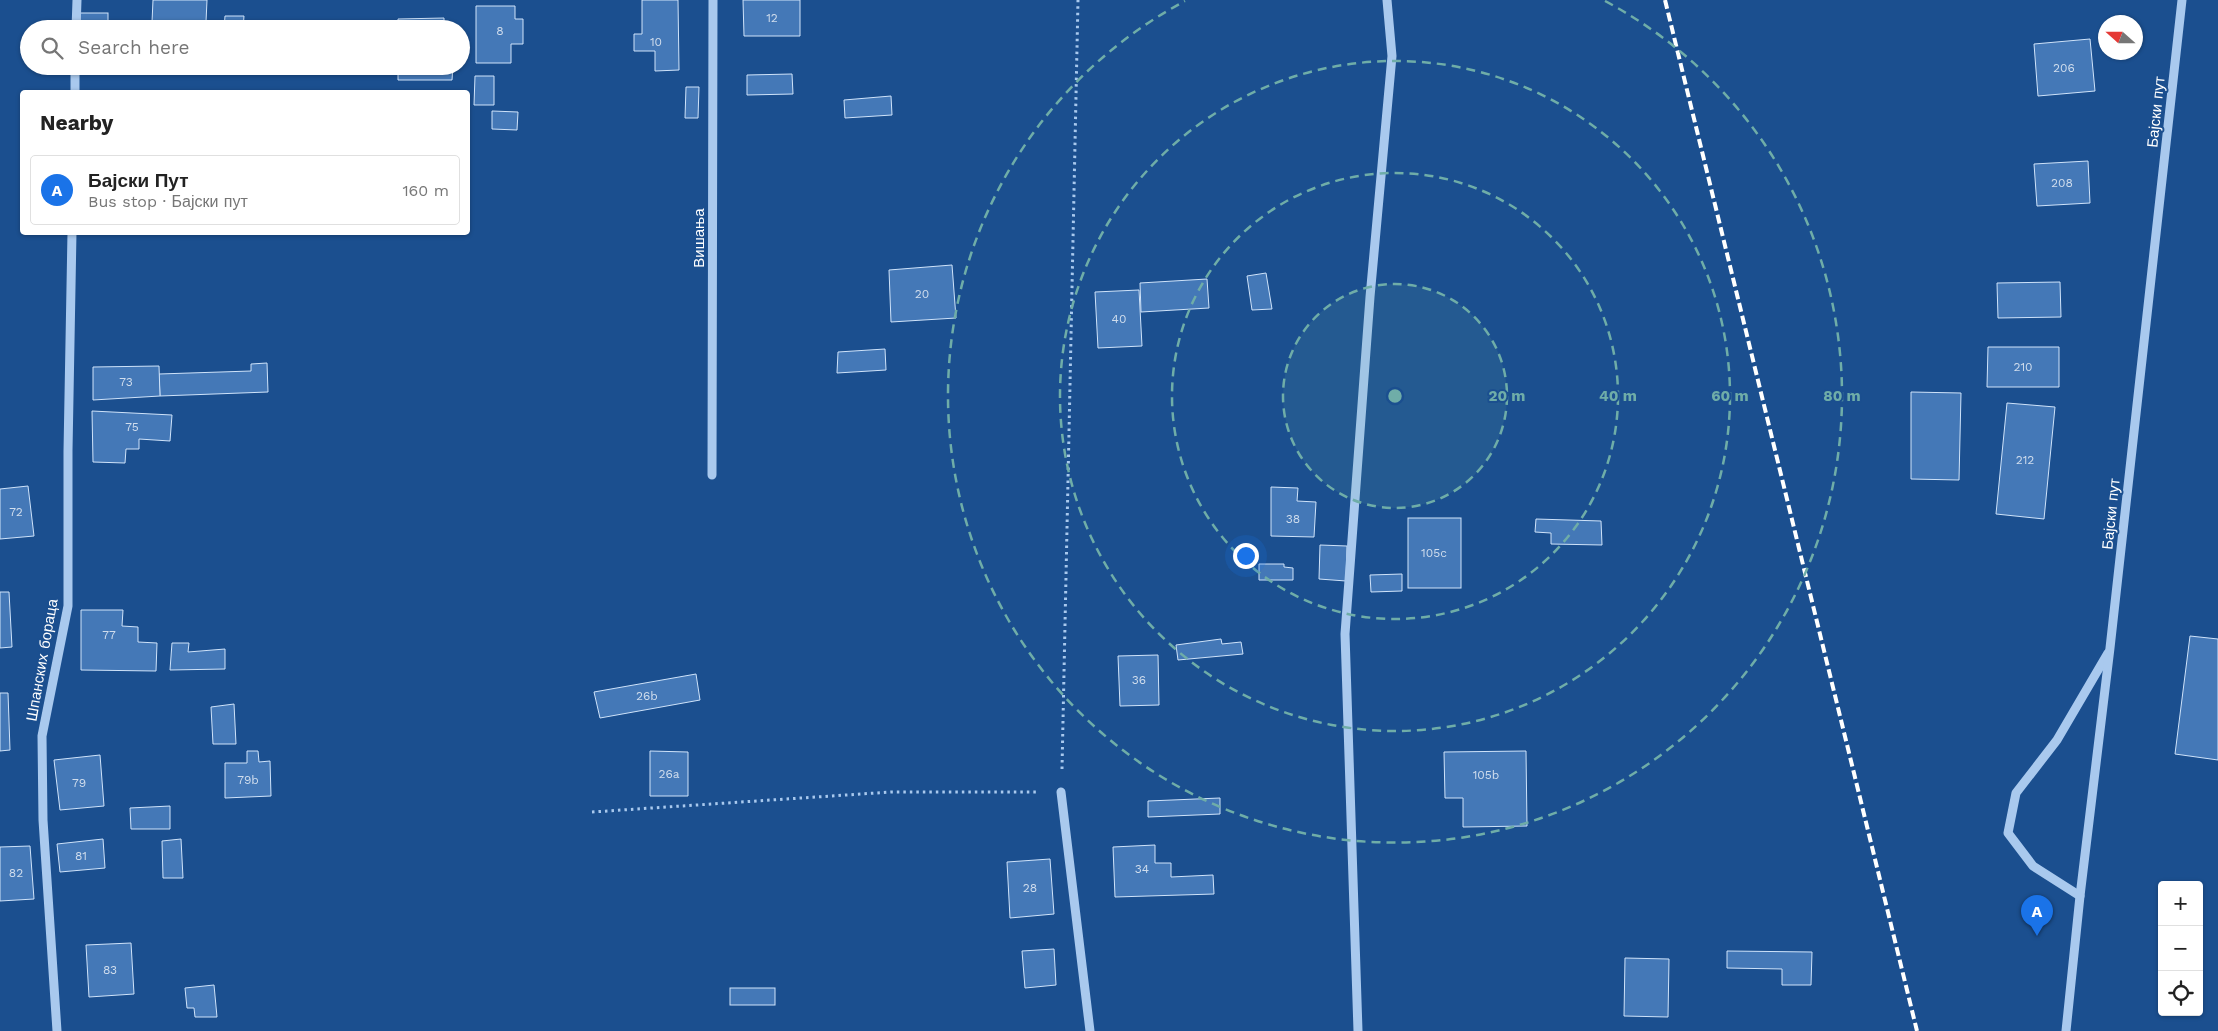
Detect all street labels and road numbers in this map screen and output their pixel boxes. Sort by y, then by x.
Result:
street label: Бајски пут [2143,75,2169,149]
street label: Вишања [690,208,708,268]
street label: Бајски пут [2098,477,2124,551]
street label: Шпанских бораца [22,597,62,723]

